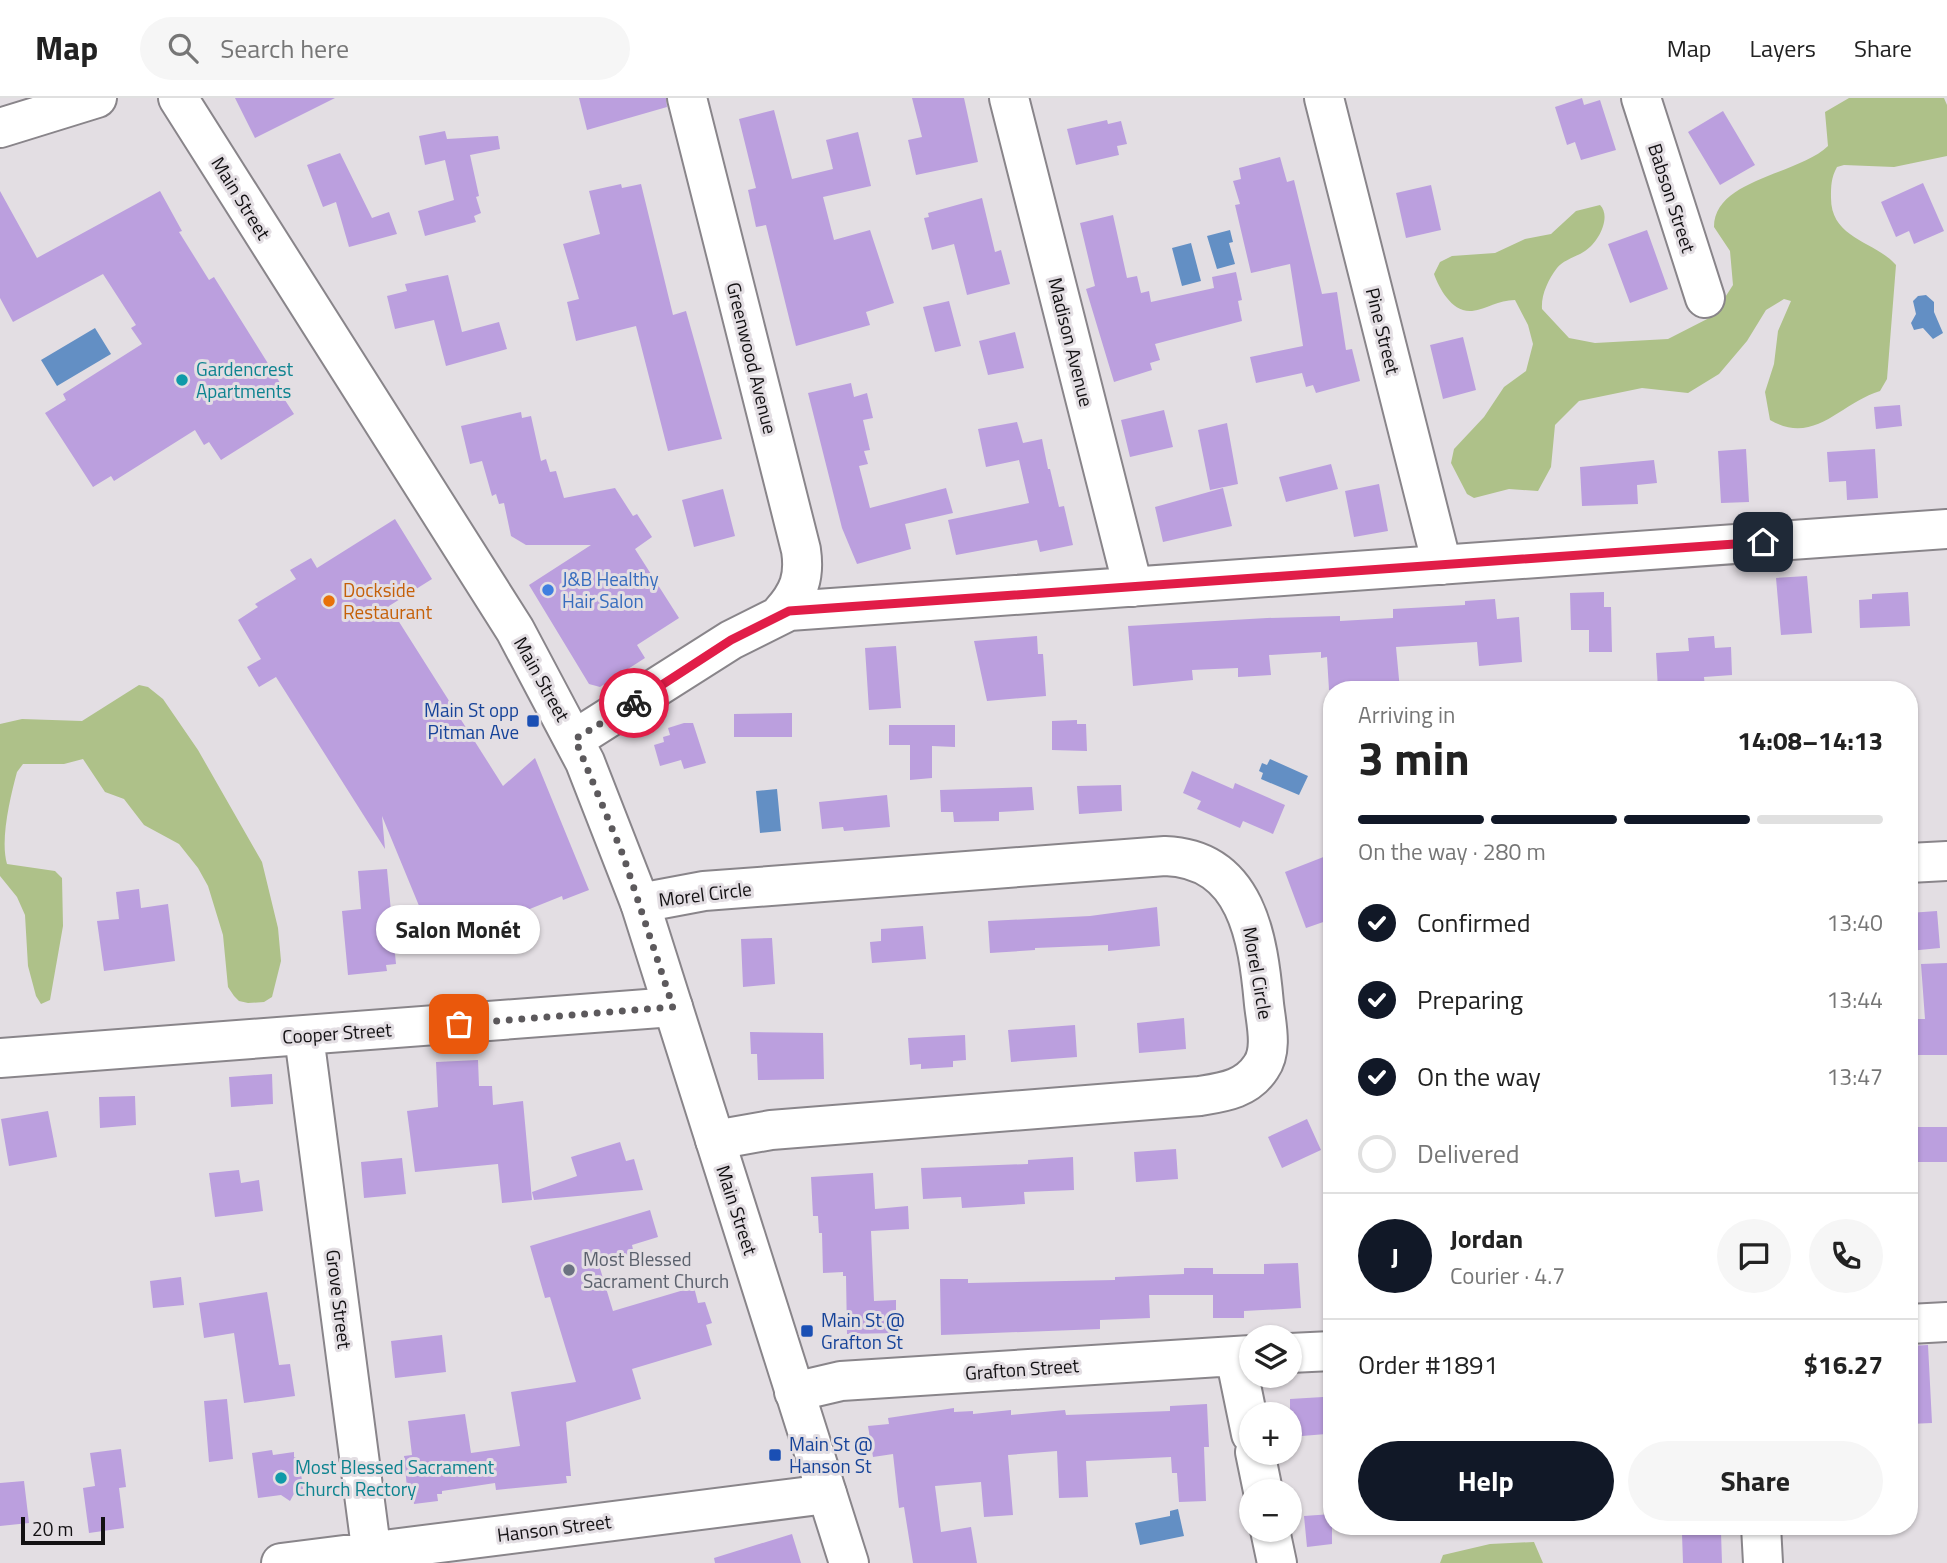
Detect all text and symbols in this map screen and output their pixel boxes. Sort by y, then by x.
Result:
search box [140,17,630,80]
text: Map [35,23,98,73]
icon: search [164,29,202,67]
text: Search here [220,29,349,68]
text: Map [1667,30,1712,66]
text: Layers [1750,30,1816,66]
text: Share [1854,30,1912,66]
street label: Babson Street [1641,139,1704,257]
street label: Main Street [204,151,279,245]
street label: Madison Avenue [1041,274,1102,410]
street label: Greenwood Avenue [720,279,785,437]
street label: Pine Street [1359,284,1408,378]
place label: Gardencrest Apartments [196,354,293,405]
marker: Gardencrest Apartments [174,372,190,388]
pin [1733,512,1793,572]
icon: home [1744,523,1782,561]
place label: J&B Healthy Hair Salon [562,564,659,615]
place label: Dockside Restaurant [343,575,432,626]
marker: J&B Healthy Hair Salon [540,582,556,598]
marker: Dockside Restaurant [321,593,337,609]
street label: Main Street [507,631,578,727]
courier [599,668,669,738]
icon: bike [615,684,653,722]
place label: Main St opp Pitman Ave [424,695,519,746]
text: Arriving in [1358,697,1455,732]
marker: Main St opp Pitman Ave [525,713,541,729]
text: 14:08–14:13 [1737,721,1883,760]
text: 3 min [1358,723,1470,793]
text: On the way · 280 m [1358,834,1546,869]
street label: Morel Circle [657,873,753,914]
text: Confirmed [1417,903,1531,942]
icon: check [1358,904,1396,942]
callout: Salon Monét [377,905,541,954]
text: 13:40 [1826,905,1883,940]
text: Salon Monét [395,912,521,947]
street label: Morel Circle [1236,924,1281,1022]
text: Preparing [1417,980,1523,1019]
icon: check [1358,981,1396,1019]
text: 13:44 [1826,982,1883,1017]
pin [429,994,489,1054]
icon: bag [440,1005,478,1043]
street label: Cooper Street [281,1014,393,1051]
text: On the way [1417,1057,1541,1096]
icon: check [1358,1058,1396,1096]
text: 13:47 [1826,1059,1883,1094]
text: Delivered [1417,1134,1520,1173]
street label: Main Street [709,1161,766,1259]
text: Jordan [1450,1219,1523,1258]
button: chat [1717,1219,1791,1293]
button: phone [1809,1219,1883,1293]
text: J [1391,1237,1399,1276]
place label: Most Blessed Sacrament Church [583,1244,729,1295]
street label: Grove Street [319,1248,360,1350]
text: Courier · 4.7 [1450,1258,1565,1293]
marker: Most Blessed Sacrament Church [561,1262,577,1278]
place label: Main St @ Grafton St [821,1305,905,1356]
marker: Main St @ Grafton St [799,1323,815,1339]
map controls [1239,1325,1302,1542]
button: layers [1239,1325,1302,1388]
text: Order #1891 [1358,1345,1498,1384]
text: $16.27 [1804,1345,1883,1384]
street label: Grafton Street [964,1350,1080,1387]
button: + [1239,1402,1302,1465]
place label: Main St @ Hanson St [789,1429,873,1480]
button: Help [1358,1441,1614,1521]
button: Share [1628,1441,1883,1521]
marker: Main St @ Hanson St [767,1447,783,1463]
place label: Most Blessed Sacrament Church Rectory [295,1452,495,1503]
marker: Most Blessed Sacrament Church Rectory [273,1470,289,1486]
button: − [1239,1479,1302,1542]
street label: Hanson Street [495,1506,613,1549]
scale bar [21,1514,105,1546]
text: 20 m [32,1514,73,1543]

